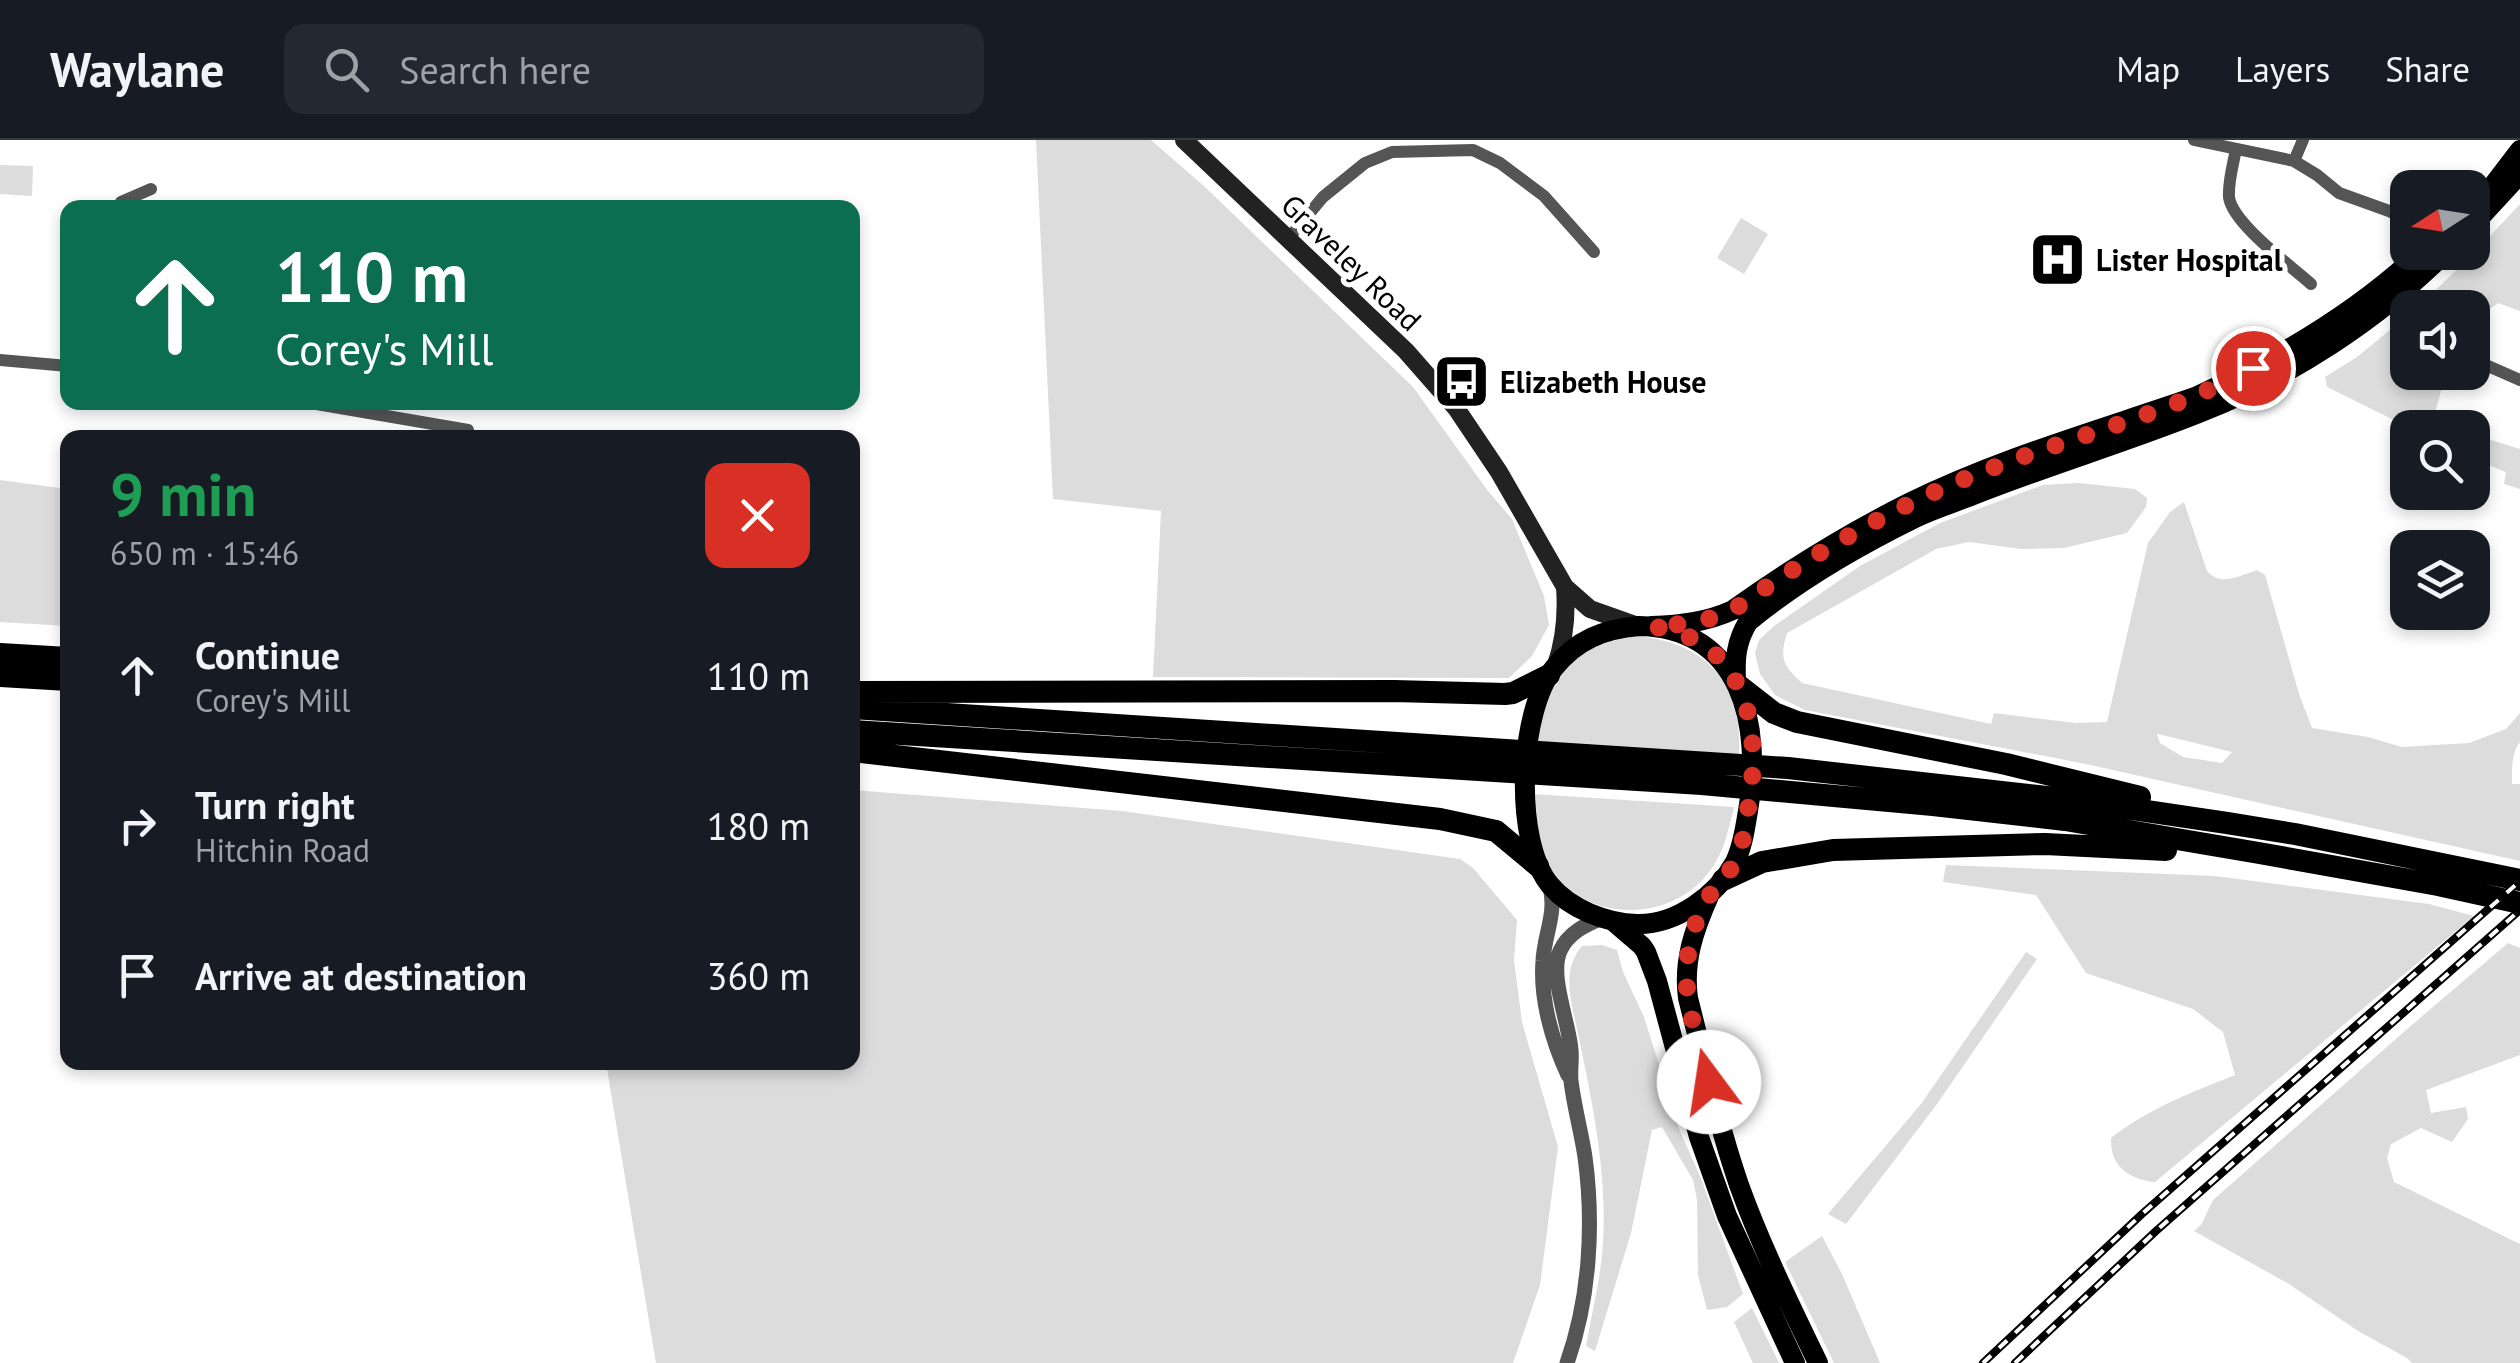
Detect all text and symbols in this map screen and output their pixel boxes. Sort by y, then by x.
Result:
search box [284,24,984,114]
text: Waylane [50,38,224,100]
icon: search [319,42,374,97]
text: Search here [399,45,591,94]
text: Map [2116,46,2180,92]
text: Layers [2235,46,2330,92]
text: Share [2385,46,2470,92]
north arrow [2390,170,2490,270]
map controls [2390,170,2490,630]
street label: Graveley Road [1274,185,1430,339]
hospital icon: Lister Hospital [2027,229,2087,289]
text: 110 m [275,231,468,321]
icon: ahead [110,240,240,370]
place label: Lister Hospital [2096,240,2283,279]
button: sound [2390,290,2490,390]
text: Corey's Mill [275,319,493,377]
pin [2211,326,2296,411]
icon: arrive [2226,341,2281,396]
bus stop icon: Elizabeth House [1431,351,1491,411]
place label: Elizabeth House [1500,362,1707,401]
button: search [2390,410,2490,510]
text: 9 min [110,455,256,533]
button: close [705,463,810,568]
button: layers [2390,530,2490,630]
text: 650 m · 15:46 [110,532,299,574]
text: Continue [195,630,340,679]
icon: ahead [110,648,165,703]
text: 110 m [707,651,810,700]
text: Corey's Mill [195,679,350,721]
text: Turn right [195,780,355,829]
icon: right [110,798,165,853]
text: 180 m [707,801,810,850]
text: Hitchin Road [195,829,370,871]
icon: arrive [110,948,165,1003]
text: Arrive at destination [195,951,527,1000]
text: 360 m [707,951,810,1000]
position arrow [1657,1030,1761,1134]

